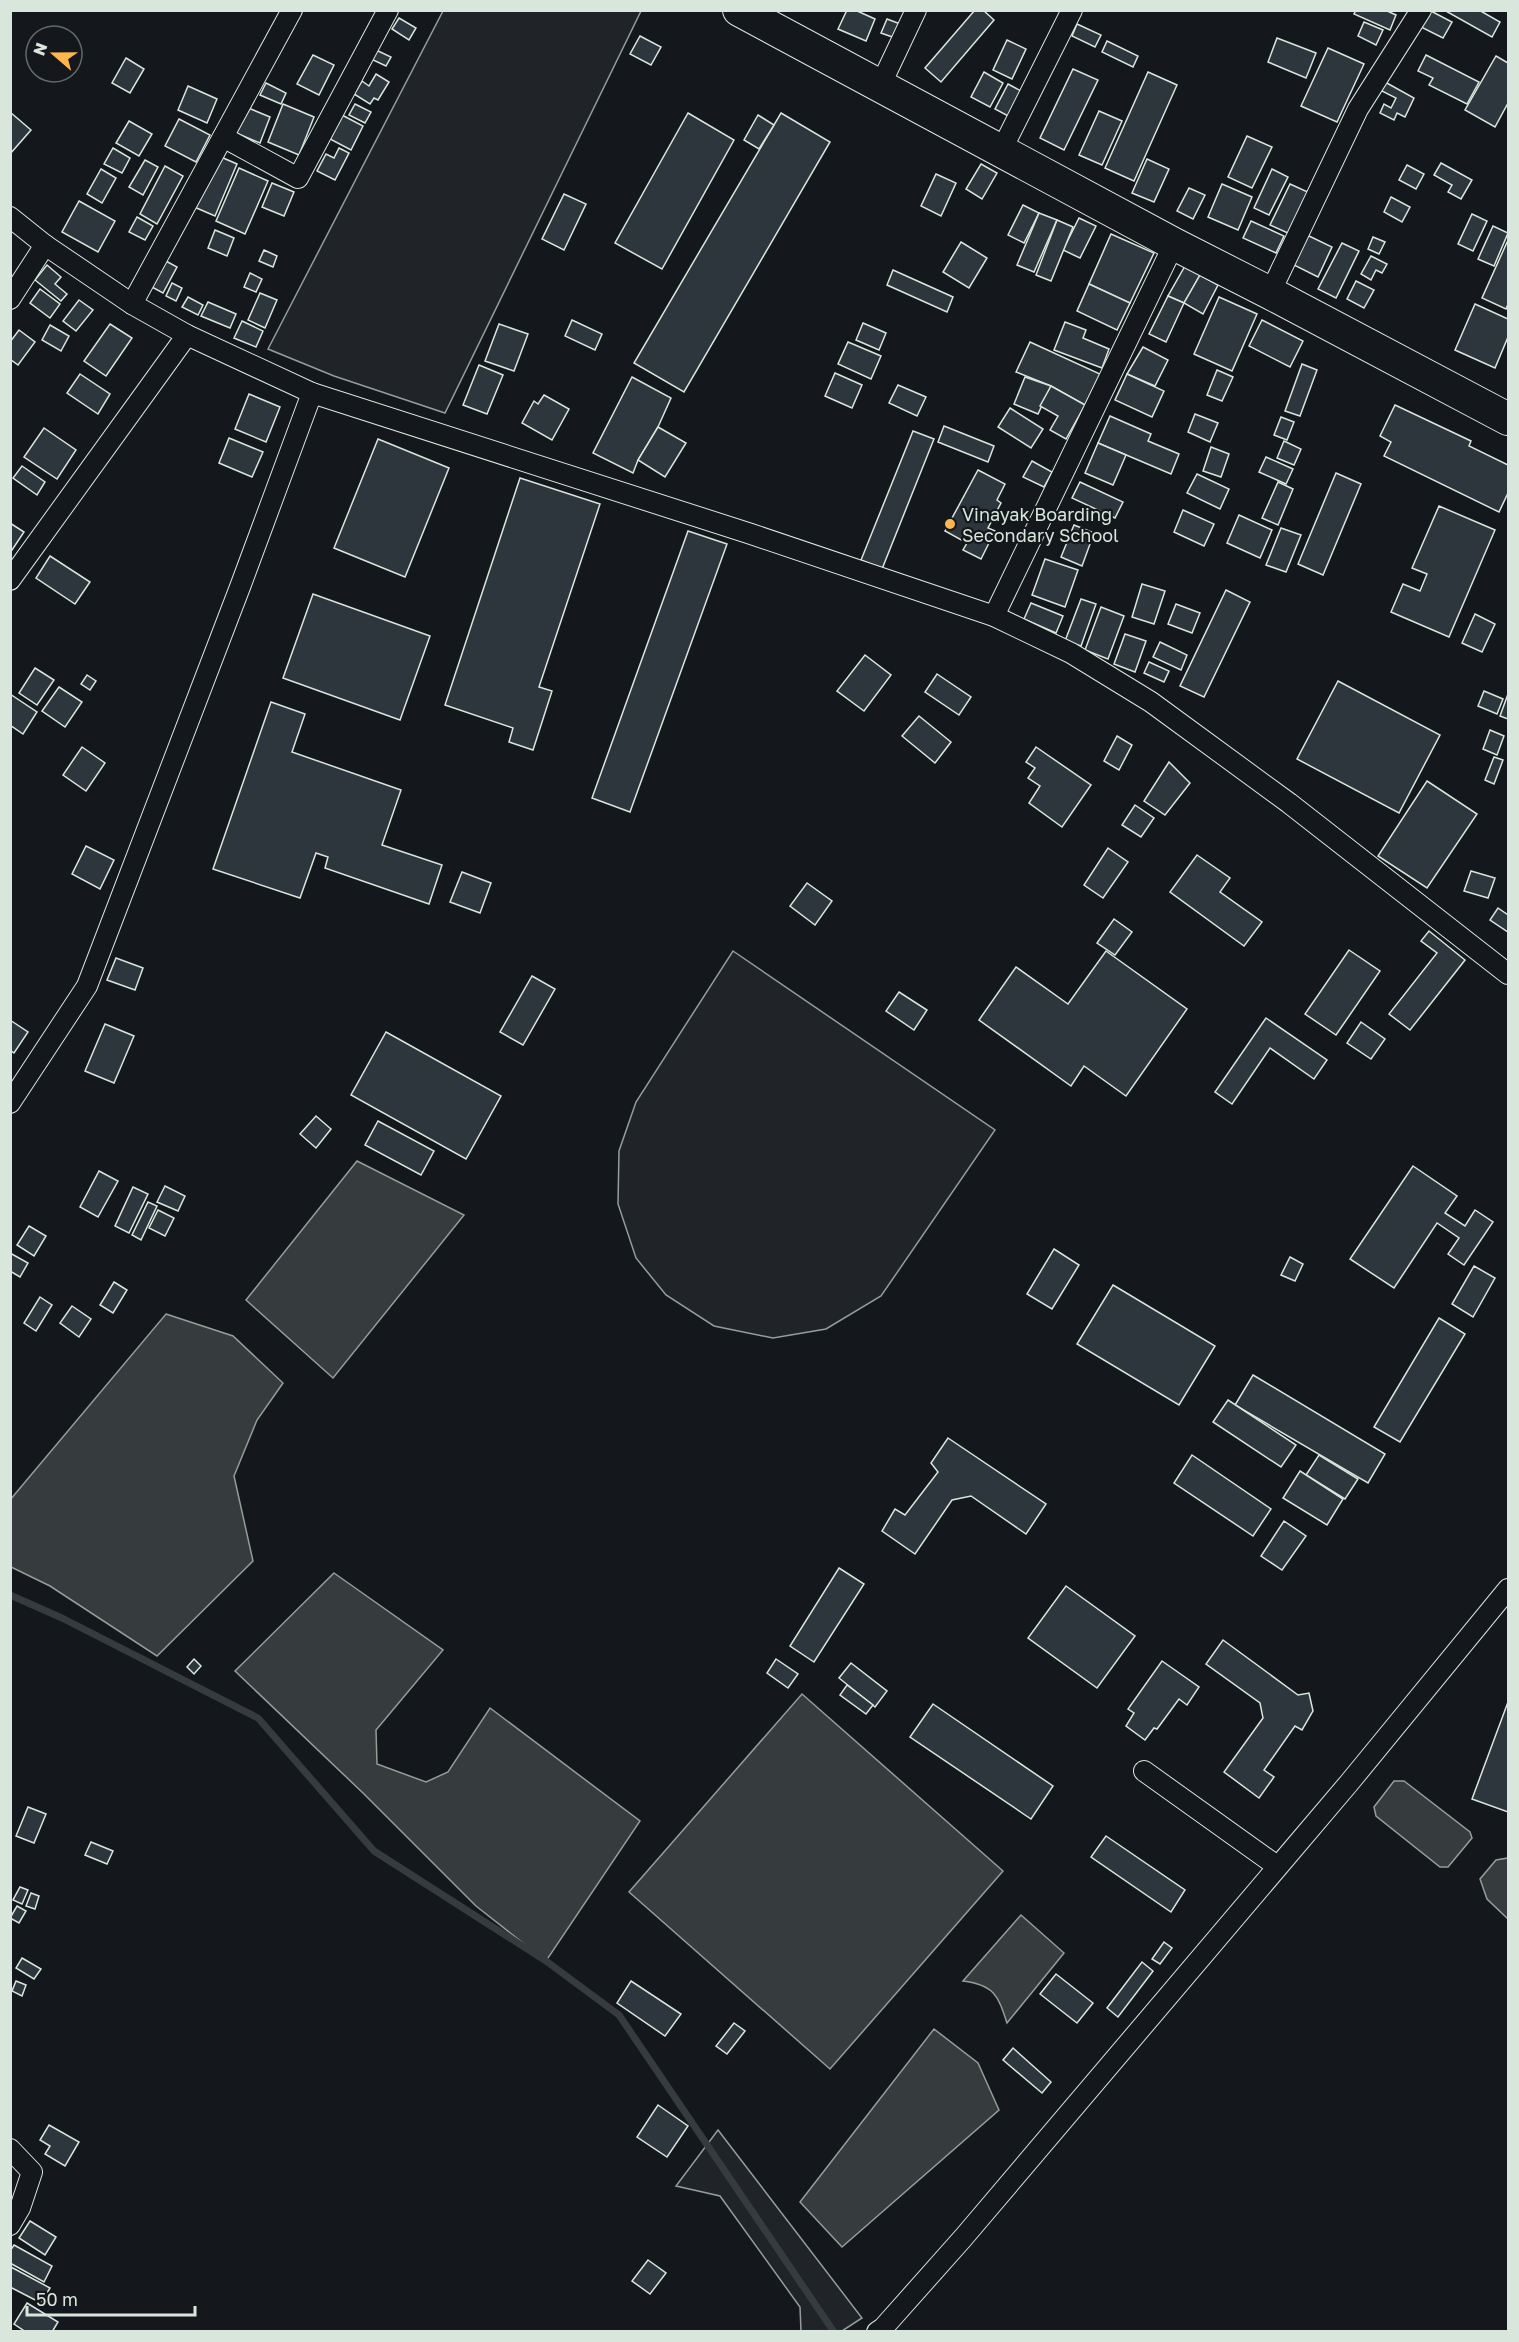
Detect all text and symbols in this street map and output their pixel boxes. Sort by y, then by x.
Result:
north arrow [24,24,84,84]
text: N [28,40,51,58]
place label: Vinayak Boarding Secondary School [962,503,1119,546]
marker: Vinayak Boarding Secondary School [943,517,957,531]
scale bar [27,2279,195,2317]
text: 50 m [36,2288,78,2310]

